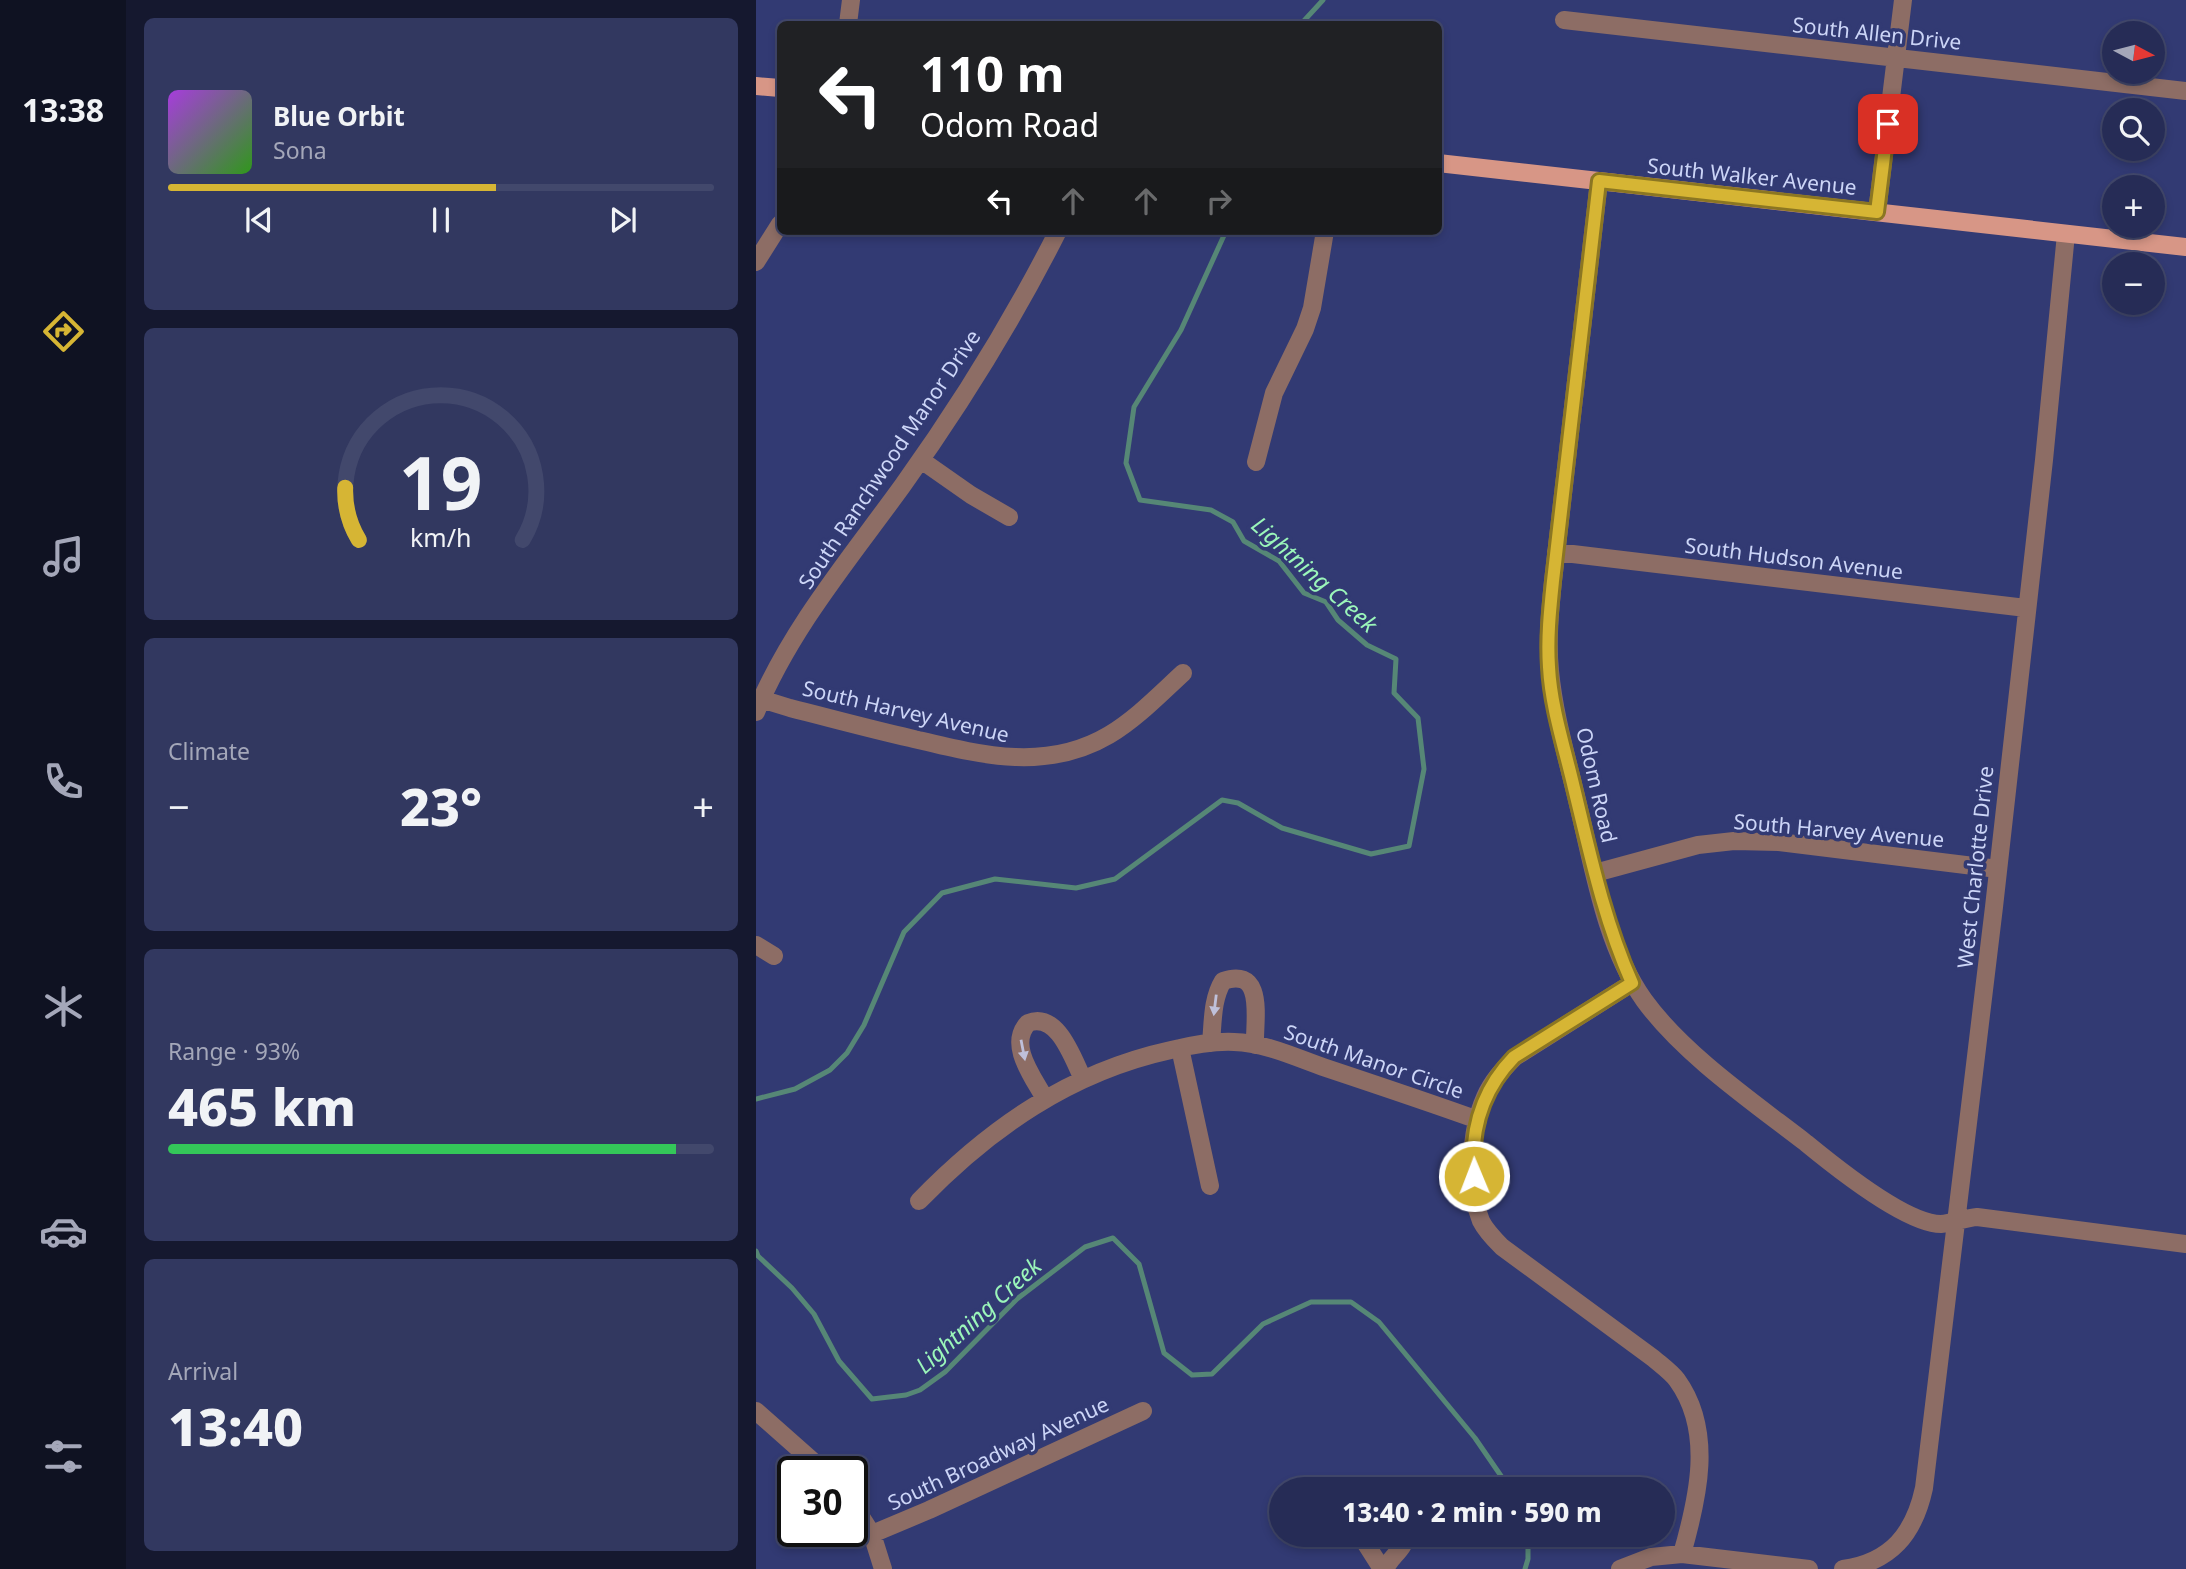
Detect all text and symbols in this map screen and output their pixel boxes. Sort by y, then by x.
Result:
street label: South Allen Drive [1791,10,1963,56]
north arrow [2102,21,2165,84]
map controls [2102,21,2165,315]
text: 110 m [920,40,1065,106]
icon: left [805,49,896,140]
text: 13:38 [22,88,104,131]
pin [1858,94,1918,154]
text: Blue Orbit [273,98,405,134]
button: search [2102,98,2165,161]
text: Odom Road [920,103,1099,146]
icon: arrive [1869,105,1907,143]
text: Sona [273,134,327,166]
street label: South Walker Avenue [1646,151,1858,201]
button: + [2102,175,2165,238]
icon: left [981,182,1019,220]
icon: ahead [1054,182,1092,220]
icon: ahead [1127,182,1165,220]
icon: right [1200,182,1238,220]
icon: previous [240,201,278,239]
icon: pause [422,201,460,239]
icon: next [604,201,642,239]
button: − [2102,252,2165,315]
icon: directions [39,307,88,356]
street label: South Ranchwood Manor Drive [792,324,986,594]
text: 19 [399,433,483,532]
water label: Lightning Creek [1245,509,1386,640]
text: km/h [410,520,472,554]
street label: South Hudson Avenue [1683,531,1905,585]
icon: music [39,532,88,581]
street label: South Harvey Avenue [800,674,1012,748]
street label: Odom Road [1570,725,1624,845]
text: Climate [168,735,250,767]
icon: phone [39,757,88,806]
street label: West Charlotte Drive [1950,764,2000,970]
text: 23° [400,770,482,841]
text: − [168,780,190,832]
text: + [692,780,714,832]
street label: South Harvey Avenue [1733,807,1945,853]
icon: climate [39,982,88,1031]
one-way arrow [1210,994,1221,1016]
street label: South Manor Circle [1280,1017,1468,1105]
text: Range · 93% [168,1035,300,1067]
one-way arrow [1017,1039,1028,1061]
text: 465 km [168,1070,356,1141]
position arrow [1437,1139,1511,1213]
icon: car [39,1207,88,1256]
water label: Lightning Creek [908,1249,1049,1380]
text: Arrival [168,1355,238,1387]
street label: South Broadway Avenue [883,1389,1113,1517]
text: 13:40 [168,1390,303,1461]
icon: filters [39,1432,88,1481]
speed limit sign: 30 [777,1456,868,1547]
text: 13:40 · 2 min · 590 m [1342,1494,1602,1530]

